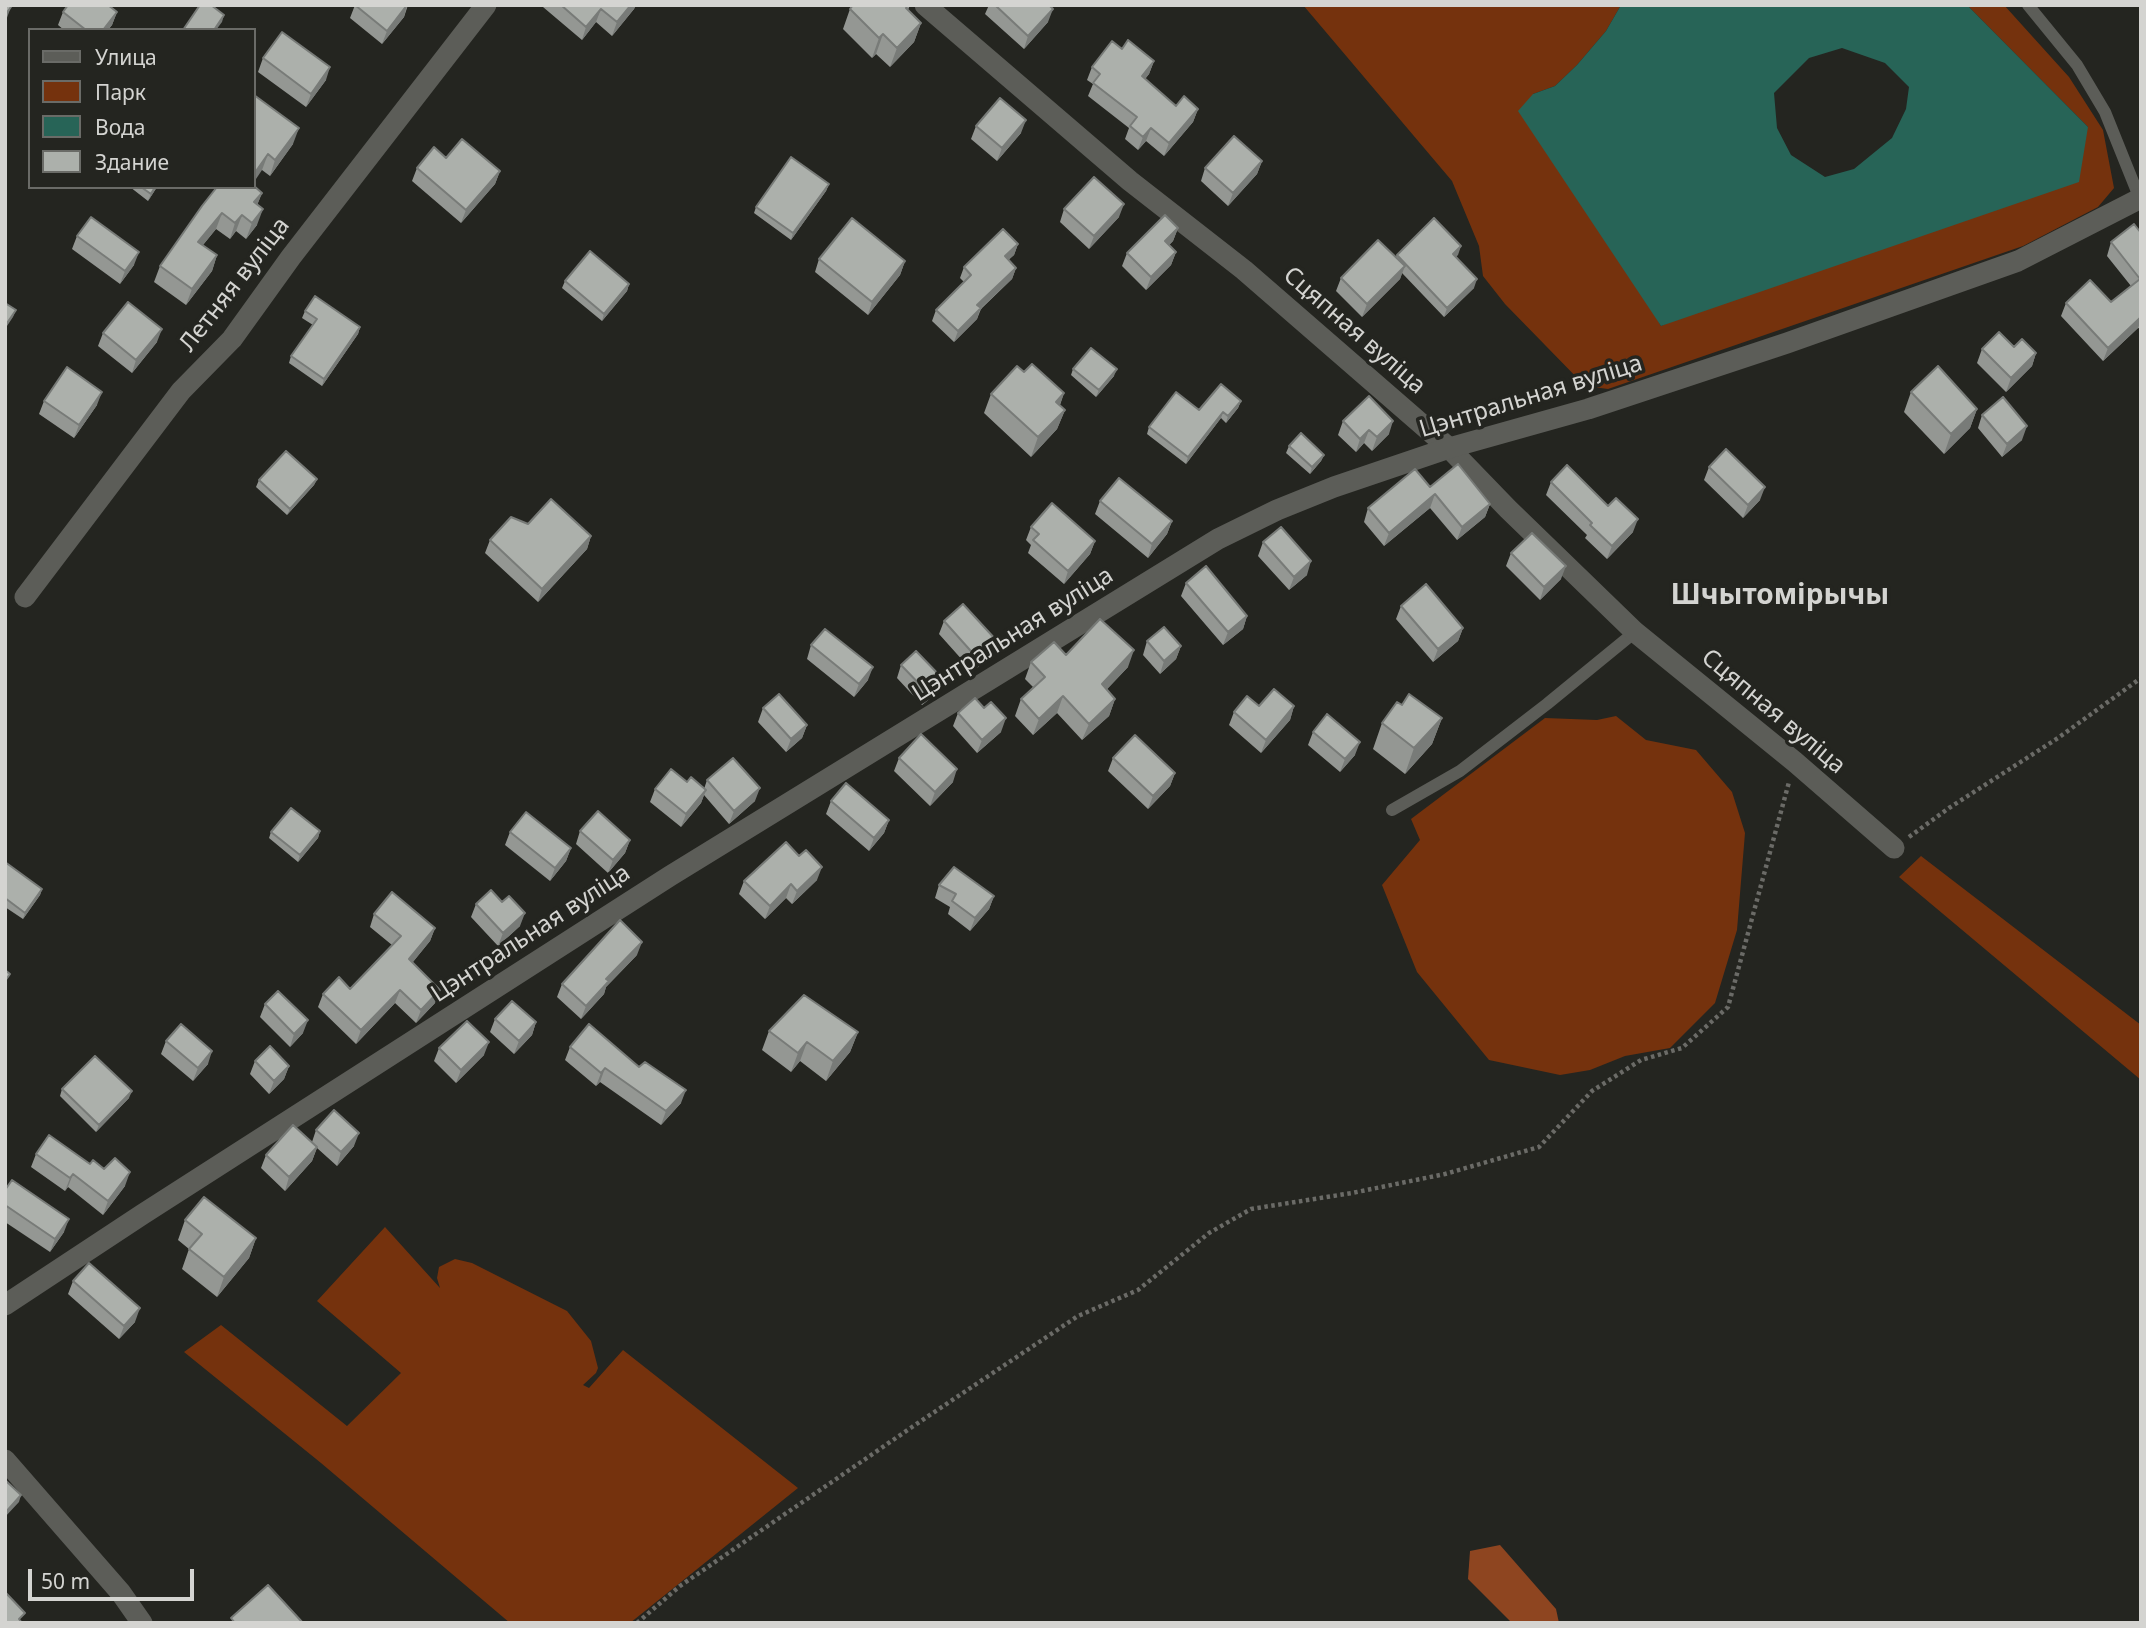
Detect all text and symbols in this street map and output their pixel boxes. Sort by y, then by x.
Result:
legend [28,28,256,189]
text: Улица [95,43,157,71]
text: Парк [95,78,146,106]
text: Вода [95,113,145,141]
text: Здание [95,148,169,176]
street label: Летняя вуліца [174,212,296,358]
street label: Сцяпная вуліца [1277,261,1431,401]
street label: Цэнтральная вуліца [1416,349,1646,445]
street label: Цэнтральная вуліца [907,561,1119,709]
district label: Шчытомірычы [1671,579,1889,613]
street label: Сцяпная вуліца [1695,643,1851,781]
street label: Цэнтральная вуліца [426,859,636,1009]
scale bar [32,1554,198,1598]
text: 50 m [41,1567,90,1595]

